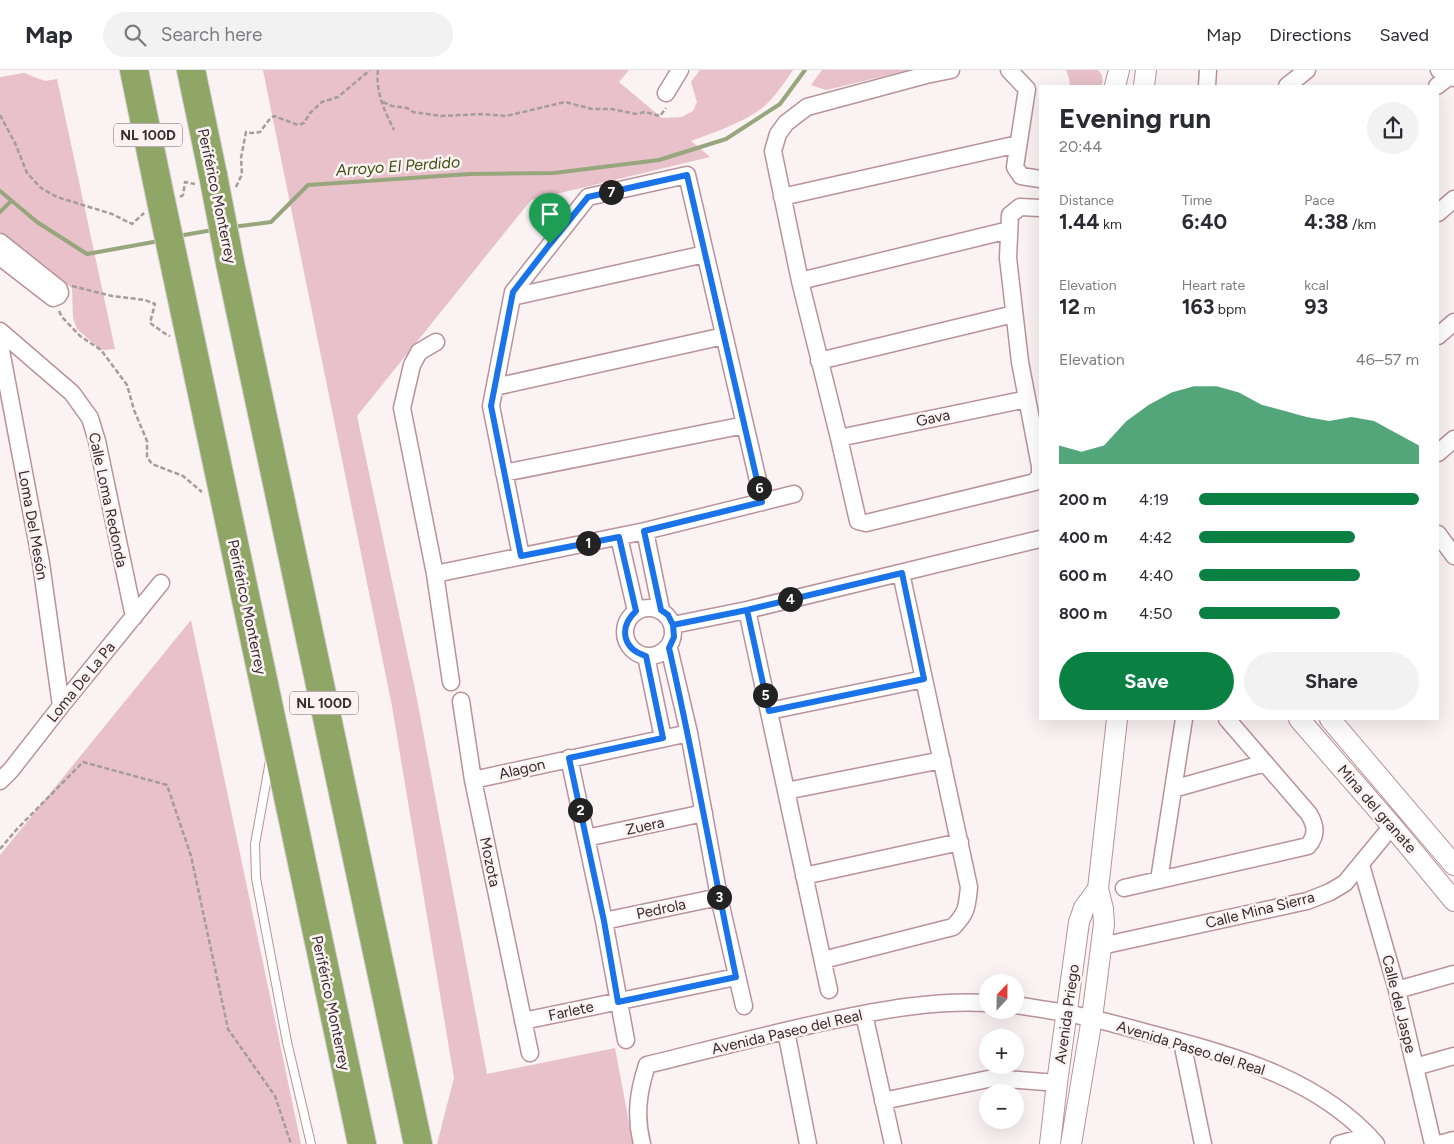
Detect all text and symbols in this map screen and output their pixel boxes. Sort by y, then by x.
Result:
search box [103,12,453,57]
text: Map [25,20,73,49]
icon: search [121,21,149,49]
text: Search here [161,23,262,46]
text: Map [1206,24,1241,46]
text: Directions [1269,24,1351,46]
text: Saved [1379,24,1429,46]
text: Evening run [1059,101,1211,135]
button: share [1367,102,1419,154]
road number: NL 100D [114,124,182,146]
street label: Periférico Monterrey [194,127,240,265]
text: 20:44 [1059,137,1102,156]
water label: Arroyo El Perdido [334,152,461,180]
pin: 7 [598,180,624,204]
text: 7 [608,184,615,201]
text: Distance [1059,192,1114,209]
text: Time [1182,192,1212,209]
text: Pace [1304,192,1335,209]
pin [529,193,571,244]
icon: arrive [536,200,564,228]
text: 1.44 [1059,209,1100,234]
text: 6:40 [1182,209,1227,234]
text: 4:38 [1304,209,1348,234]
text: km [1100,216,1122,233]
text: /km [1348,216,1376,233]
text: Elevation [1059,277,1117,294]
text: Heart rate [1182,277,1245,294]
text: kcal [1304,277,1329,294]
text: 12 [1059,294,1080,319]
text: 163 [1182,294,1214,319]
text: 93 [1304,294,1328,319]
text: m [1080,301,1095,318]
text: bpm [1214,301,1246,318]
text: Elevation [1059,350,1125,369]
text: 46–57 m [1356,350,1419,369]
street label: Gava [914,406,952,430]
street label: Calle Loma Redonda [85,431,131,569]
street label: Loma Del Mesón [14,469,52,581]
pin: 6 [746,476,772,500]
text: 6 [755,480,764,497]
text: 200 m [1059,490,1107,509]
text: 4:19 [1139,490,1169,509]
text: 400 m [1059,528,1108,547]
text: 4:42 [1139,528,1172,547]
pin: 1 [576,530,600,556]
text: 1 [586,535,591,552]
street label: Periférico Monterrey [224,538,270,676]
text: 600 m [1059,566,1107,585]
text: 4:40 [1139,566,1173,585]
pin: 4 [778,586,802,612]
text: 4 [786,591,795,608]
text: 800 m [1059,604,1107,623]
text: 4:50 [1139,604,1172,623]
street label: Loma De La Pa [43,638,119,726]
button: Save [1059,652,1234,710]
button: Share [1244,652,1419,710]
pin: 5 [752,682,778,708]
text: 5 [761,687,770,704]
road number: NL 100D [290,692,358,714]
street label: Alagon [497,755,547,783]
street label: Mina del granate [1334,761,1420,857]
pin: 2 [568,798,592,822]
text: 2 [576,802,585,819]
street label: Zuera [624,813,666,839]
street label: Mozota [476,835,504,889]
pin: 3 [706,884,732,910]
street label: Calle Mina Sierra [1204,888,1316,932]
text: 3 [716,889,723,906]
street label: Pedrola [635,895,687,923]
street label: Periférico Monterrey [308,934,354,1072]
street label: Calle del Jaspe [1378,953,1420,1055]
street label: Avenida Priego [1051,963,1083,1065]
north arrow [979,974,1024,1019]
map controls [979,974,1024,1129]
street label: Farlete [547,997,595,1025]
street label: Avenida Paseo del Real [710,1006,864,1058]
street label: Avenida Paseo del Real [1115,1017,1267,1079]
button: + [979,1029,1024,1074]
button: − [979,1084,1024,1129]

